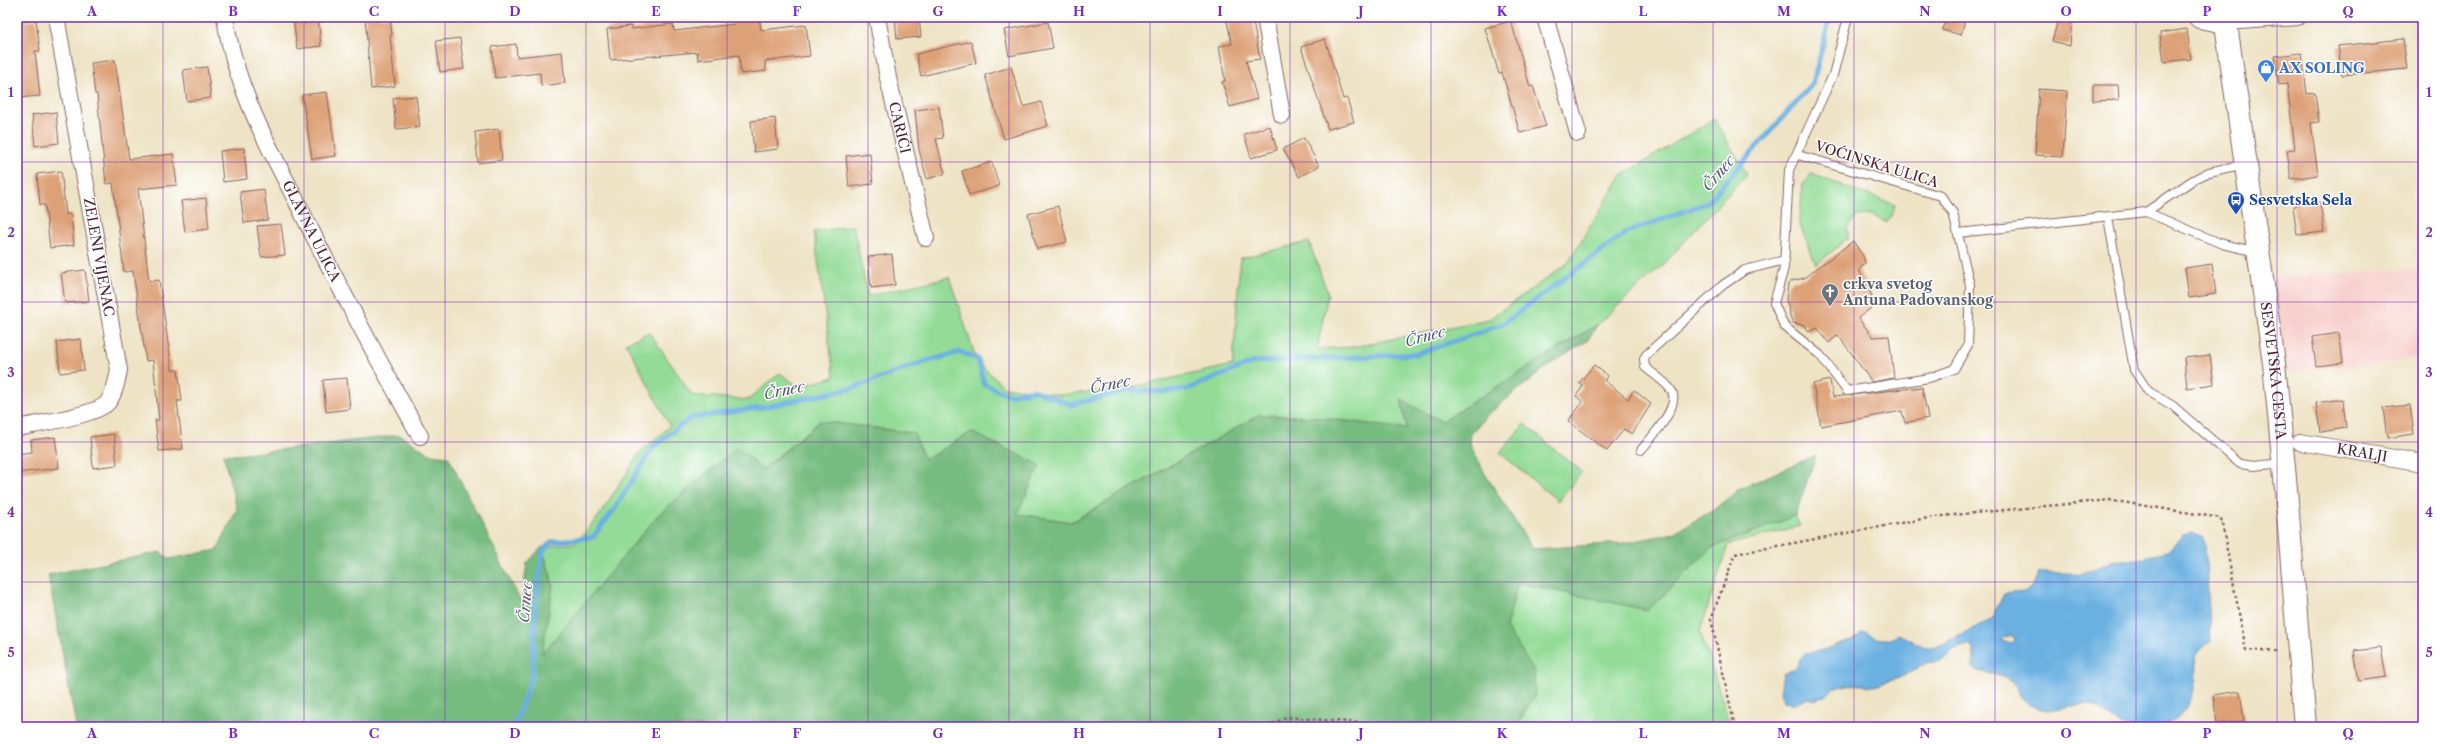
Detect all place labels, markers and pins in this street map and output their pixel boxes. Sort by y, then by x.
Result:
shop icon: AX SOLING [2256,58,2276,83]
place label: AX SOLING [2278,59,2365,77]
bus stop icon: Sesvetska Sela [2226,190,2246,215]
place label: Sesvetska Sela [2249,191,2353,209]
place label: crkva svetog Antuna Padovanskog [1842,275,1994,309]
church icon: crkva svetog Antuna Padovanskog [1820,282,1840,307]

